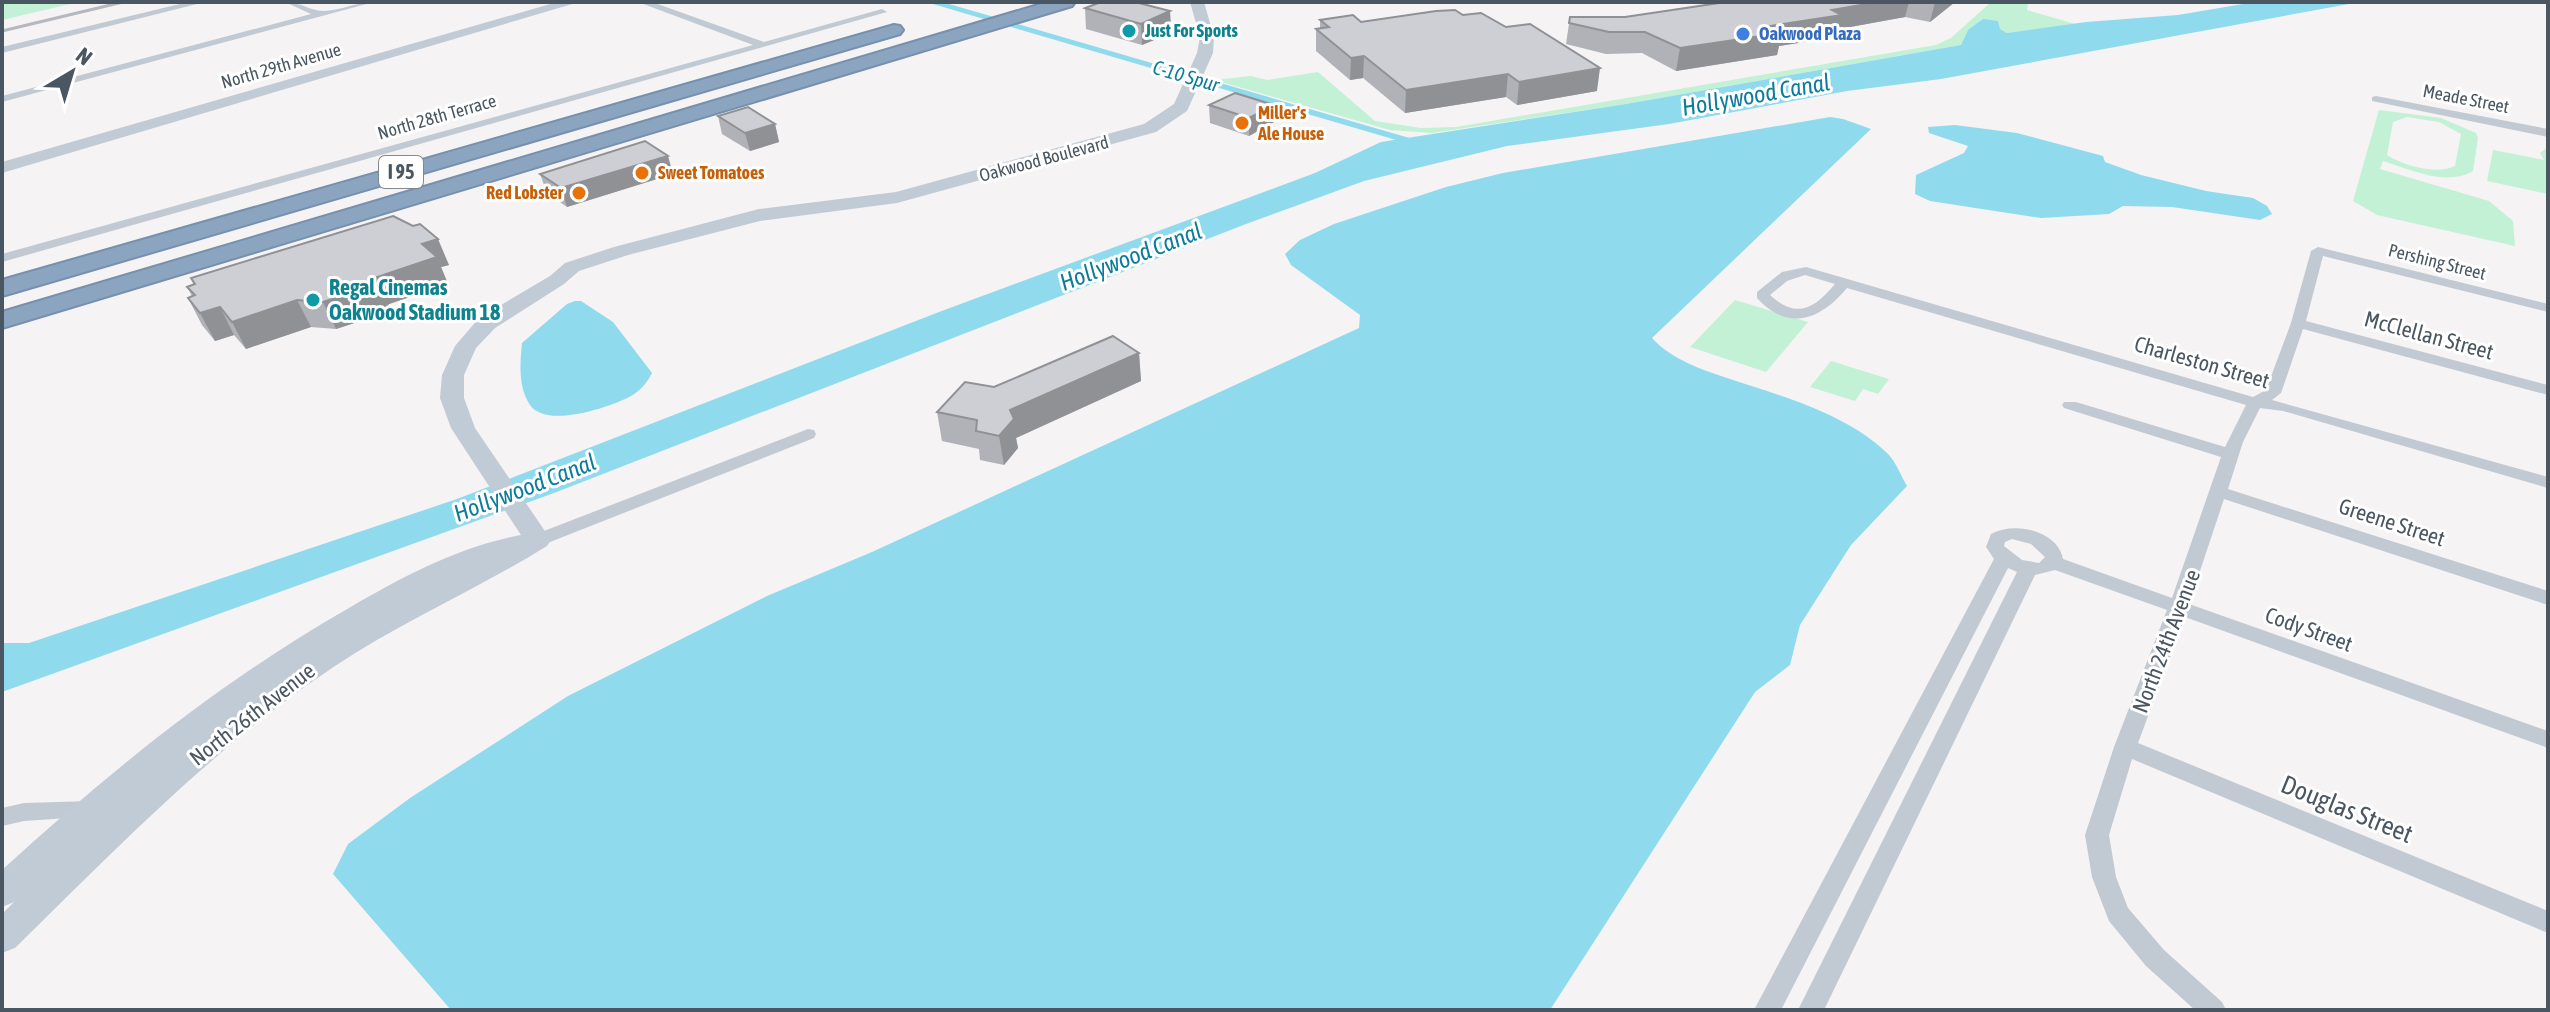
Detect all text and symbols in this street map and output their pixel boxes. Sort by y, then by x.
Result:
place label: Just For Sports [1144,20,1238,41]
marker: Just For Sports [1120,22,1138,40]
place label: Oakwood Plaza [1759,23,1861,44]
marker: Oakwood Plaza [1734,25,1752,43]
north arrow [32,32,112,112]
street label: North 29th Avenue [219,38,343,93]
text: N [71,42,97,70]
water label: C-10 Spur [1150,55,1223,96]
water label: Hollywood Canal [1680,68,1832,121]
street label: Meade Street [2421,80,2511,117]
street label: North 28th Terrace [375,90,499,143]
place label: Miller's Ale House [1257,102,1324,144]
marker: Miller's Ale House [1233,114,1251,132]
street label: Oakwood Boulevard [977,131,1111,186]
road number: I 95 [379,156,423,188]
place label: Sweet Tomatoes [658,162,765,183]
marker: Sweet Tomatoes [633,164,651,182]
place label: Red Lobster [486,182,564,203]
marker: Red Lobster [570,184,588,202]
water label: Hollywood Canal [1056,217,1206,296]
street label: Pershing Street [2386,239,2488,284]
place label: Regal Cinemas Oakwood Stadium 18 [329,274,500,325]
marker: Regal Cinemas Oakwood Stadium 18 [304,291,322,309]
street label: McClellan Street [2362,305,2496,365]
street label: Charleston Street [2132,330,2272,394]
water label: Hollywood Canal [450,448,600,527]
street label: Greene Street [2336,493,2448,551]
street label: North 24th Avenue [2127,566,2205,716]
street label: Cody Street [2262,601,2356,657]
street label: North 26th Avenue [184,657,320,771]
street label: Douglas Street [2277,769,2417,849]

